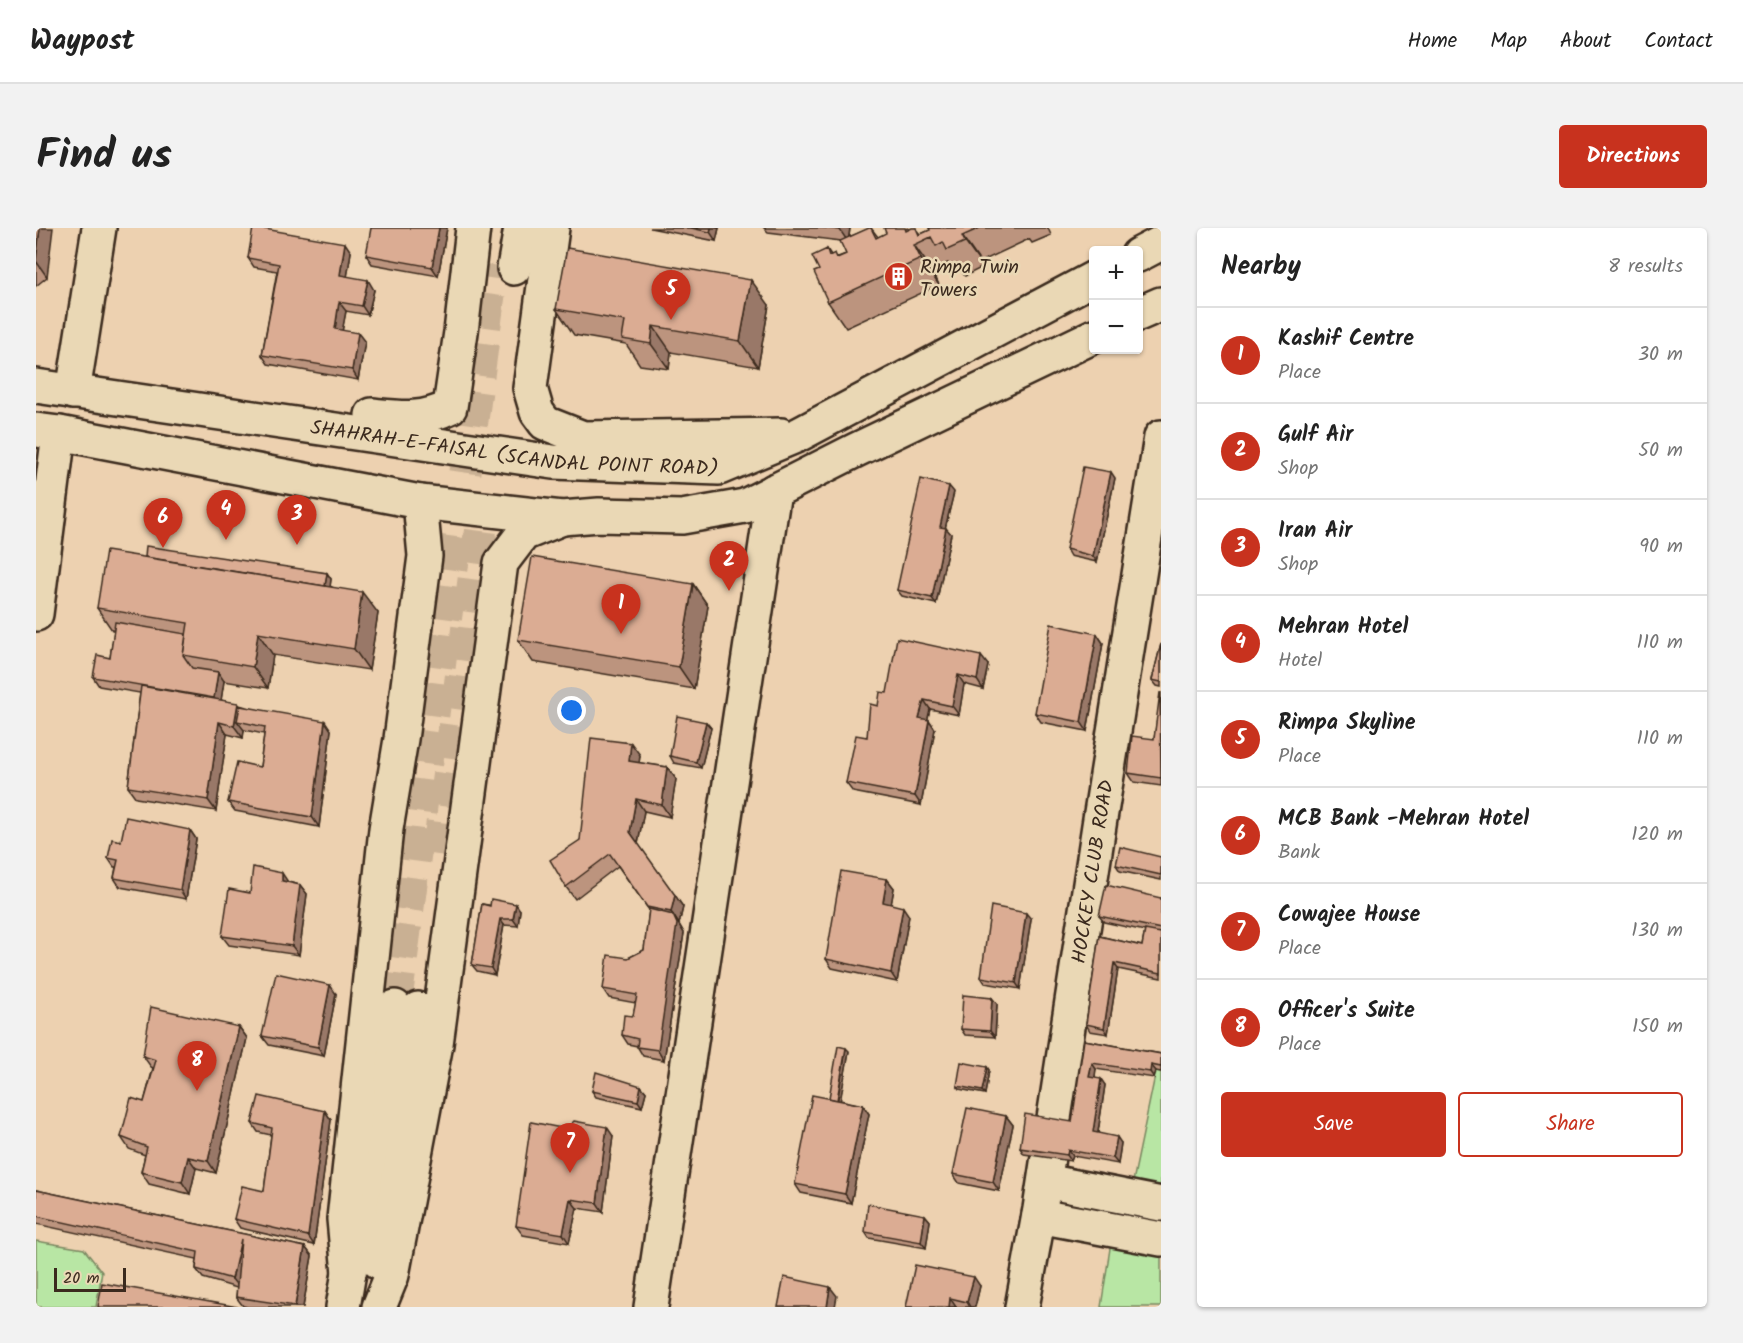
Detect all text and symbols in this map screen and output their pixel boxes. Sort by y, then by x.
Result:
text: Waypost [30,19,134,64]
text: Home [1408,25,1457,58]
text: Map [1490,25,1527,58]
text: About [1560,25,1611,58]
text: Contact [1644,25,1713,58]
text: Find us [36,123,172,190]
button: Directions [1559,125,1707,188]
map controls [1089,246,1143,354]
button: + [1089,246,1143,300]
text: Nearby [1221,246,1301,288]
text: 8 results [1608,251,1683,283]
place label: Rimpa Twin Towers [920,252,1019,307]
building icon: Rimpa Twin Towers [883,261,915,293]
pin: 5 [652,270,690,320]
button: − [1089,300,1143,354]
text: Kashif Centre [1278,322,1414,357]
text: 1 [1237,339,1244,371]
text: 30 m [1638,339,1683,371]
text: Place [1278,357,1321,389]
street label: SHAHRAH-E-FAISAL (SCANDAL POINT ROAD) [308,413,719,486]
text: Gulf Air [1278,418,1353,453]
text: 2 [1235,435,1246,467]
text: 50 m [1638,435,1683,467]
text: Shop [1278,453,1318,485]
pin: 4 [206,490,246,540]
pin: 3 [278,496,316,545]
pin: 6 [144,498,182,548]
text: Iran Air [1278,514,1352,549]
text: 3 [1235,531,1246,563]
text: 90 m [1639,531,1683,563]
pin: 2 [710,542,748,591]
text: Shop [1278,549,1318,581]
pin: 1 [602,584,640,634]
text: Mehran Hotel [1278,610,1408,645]
text: 4 [1235,627,1246,659]
text: 110 m [1637,627,1683,659]
text: Hotel [1278,645,1322,677]
your location [557,696,586,725]
text: Rimpa Skyline [1278,706,1415,741]
text: 5 [1235,723,1246,755]
text: 110 m [1637,723,1683,755]
text: Place [1278,741,1321,773]
street label: HOCKEY CLUB ROAD [1064,778,1124,966]
text: MCB Bank -Mehran Hotel [1278,802,1529,837]
text: 6 [1235,819,1246,851]
text: 120 m [1631,819,1683,851]
text: Bank [1278,837,1320,869]
text: Cowajee House [1278,898,1420,933]
text: 7 [1236,915,1245,947]
text: 130 m [1631,915,1683,947]
text: Place [1278,933,1321,965]
text: Officer's Suite [1278,994,1415,1029]
text: 8 [1235,1011,1246,1043]
text: 150 m [1632,1011,1683,1043]
text: Place [1278,1029,1321,1061]
pin: 8 [178,1042,216,1091]
button: Save [1221,1092,1446,1157]
button: Share [1458,1092,1683,1157]
pin: 7 [550,1124,590,1173]
scale bar [54,1265,126,1292]
text: 20 m [63,1266,99,1291]

